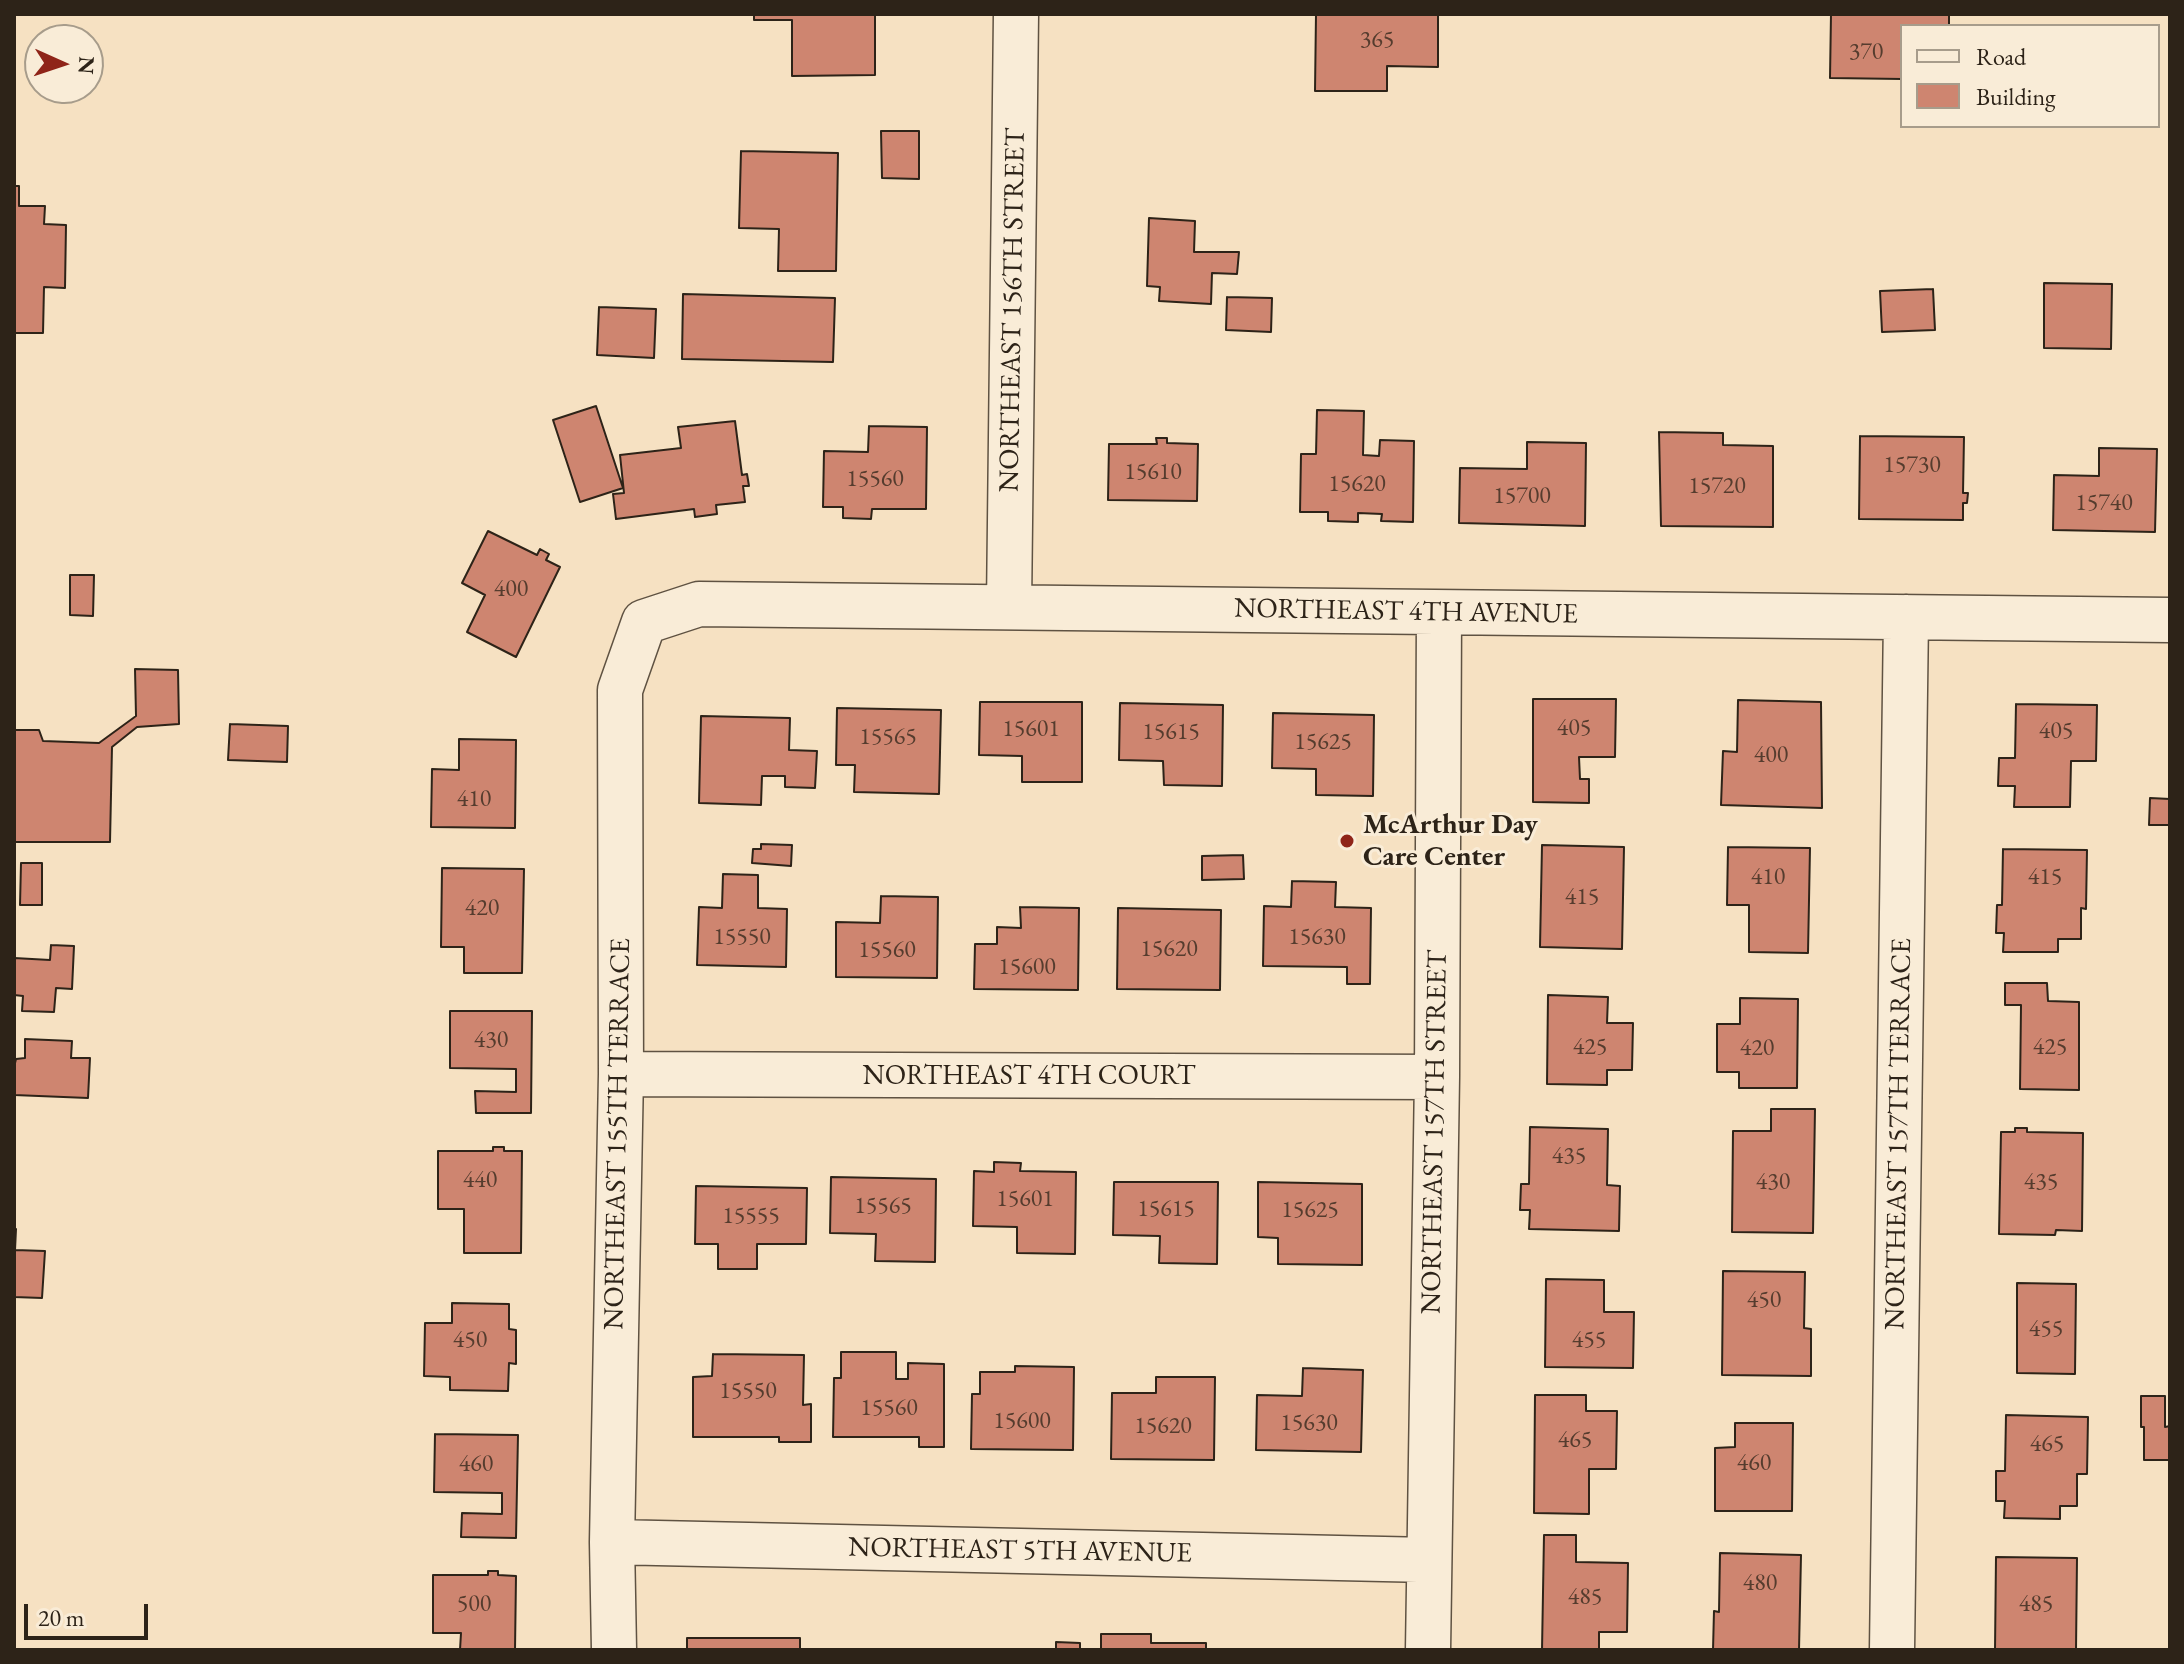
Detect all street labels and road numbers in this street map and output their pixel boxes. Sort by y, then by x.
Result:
street label: NORTHEAST 156TH STREET [993,128,1033,492]
street label: NORTHEAST 4TH AVENUE [1234,592,1578,632]
street label: NORTHEAST 155TH TERRACE [598,938,638,1330]
street label: NORTHEAST 157TH TERRACE [1879,938,1919,1330]
street label: NORTHEAST 157TH STREET [1415,950,1455,1314]
street label: NORTHEAST 4TH COURT [862,1059,1196,1093]
street label: NORTHEAST 5TH AVENUE [848,1531,1192,1571]

